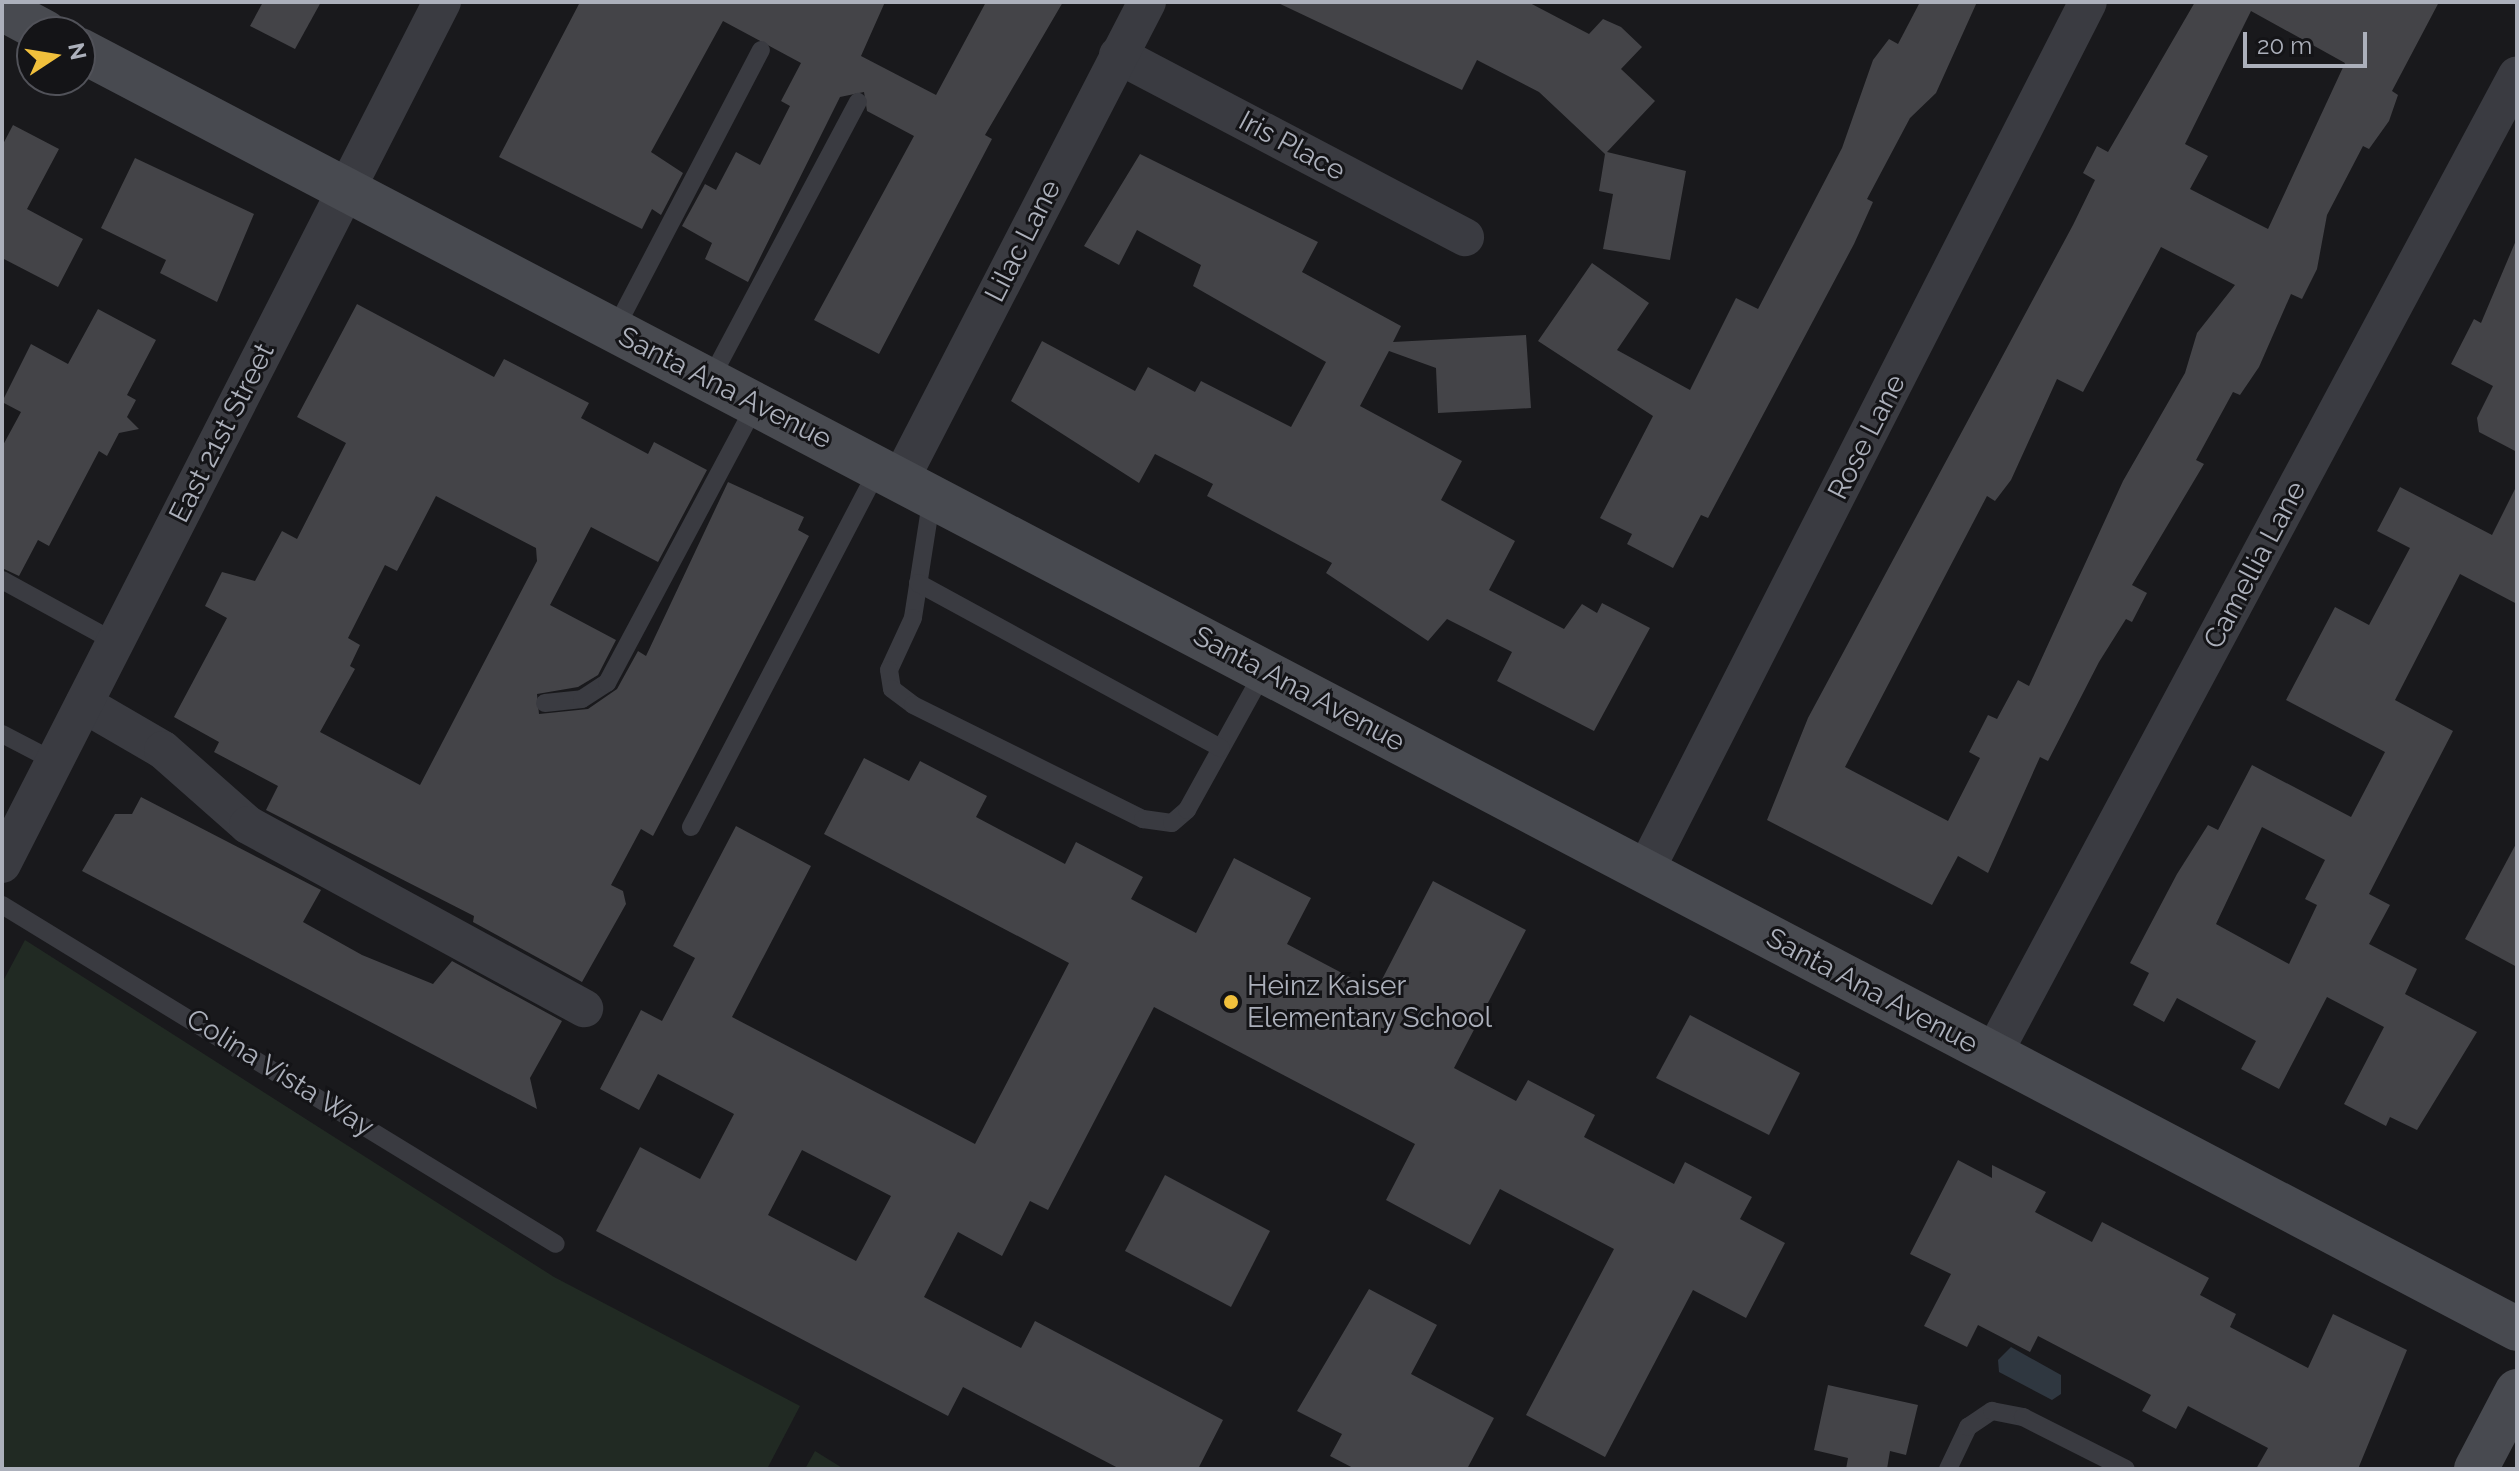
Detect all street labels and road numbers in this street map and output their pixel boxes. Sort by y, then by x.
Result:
street label: Iris Place [1233,104,1351,188]
street label: Lilac Lane [978,174,1068,308]
street label: Santa Ana Avenue [612,319,838,457]
street label: East 21st Street [162,338,282,528]
street label: Rose Lane [1821,369,1913,505]
street label: Camellia Lane [2197,476,2313,654]
street label: Santa Ana Avenue [1187,619,1411,759]
street label: Santa Ana Avenue [1760,921,1984,1061]
street label: Colina Vista Way [179,1001,381,1145]

